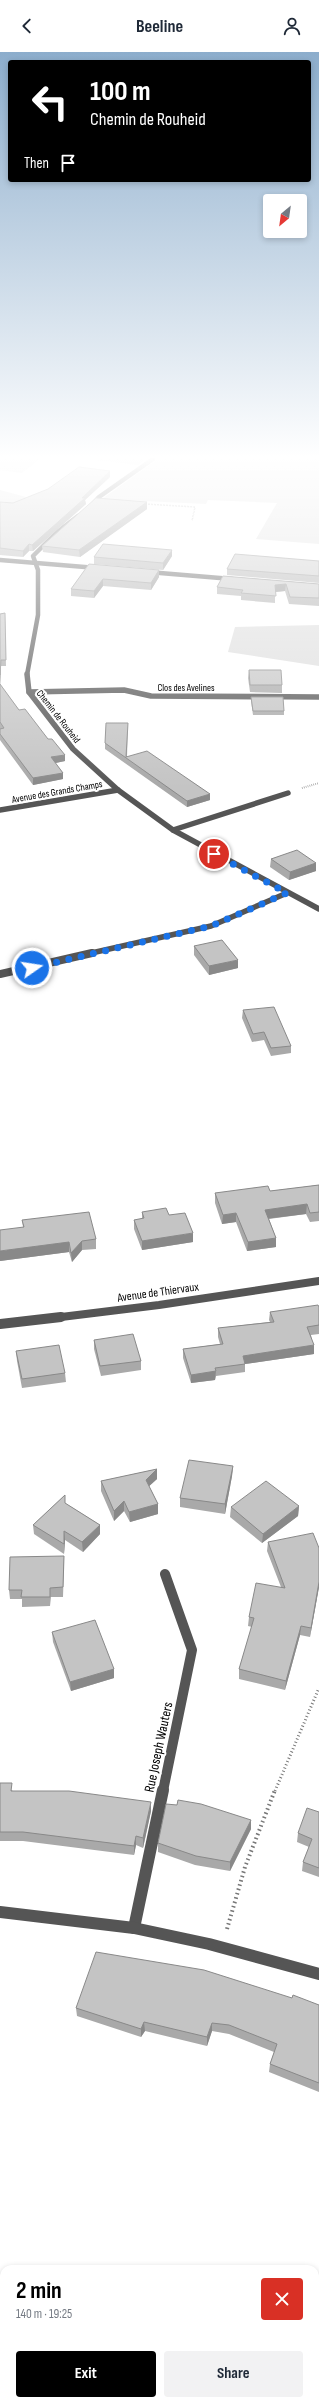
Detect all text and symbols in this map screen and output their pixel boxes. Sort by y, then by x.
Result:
icon: back [16,15,38,37]
icon: person [281,15,303,37]
text: Beeline [136,16,183,37]
text: 100 m [90,75,151,108]
icon: left [24,76,76,128]
text: Chemin de Rouheid [90,109,206,130]
icon: arrive [57,152,79,174]
text: Then [24,154,49,173]
north arrow [263,194,307,238]
map controls [263,194,307,238]
street label: Clos des Avelines [157,682,215,694]
street label: Chemin de Rouheid [34,688,83,746]
street label: Avenue des Grands Champs [10,778,104,806]
pin [197,837,231,871]
icon: arrive [203,843,225,865]
position arrow [11,947,53,989]
street label: Avenue de Thiervaux [115,1279,200,1306]
street label: Rue Joseph Wauters [141,1700,176,1794]
text: 2 min [16,2276,62,2305]
button: close [261,2278,303,2320]
text: 140 m · 19:25 [16,2306,72,2322]
button: Exit [16,2351,156,2397]
button: Share [164,2351,303,2397]

